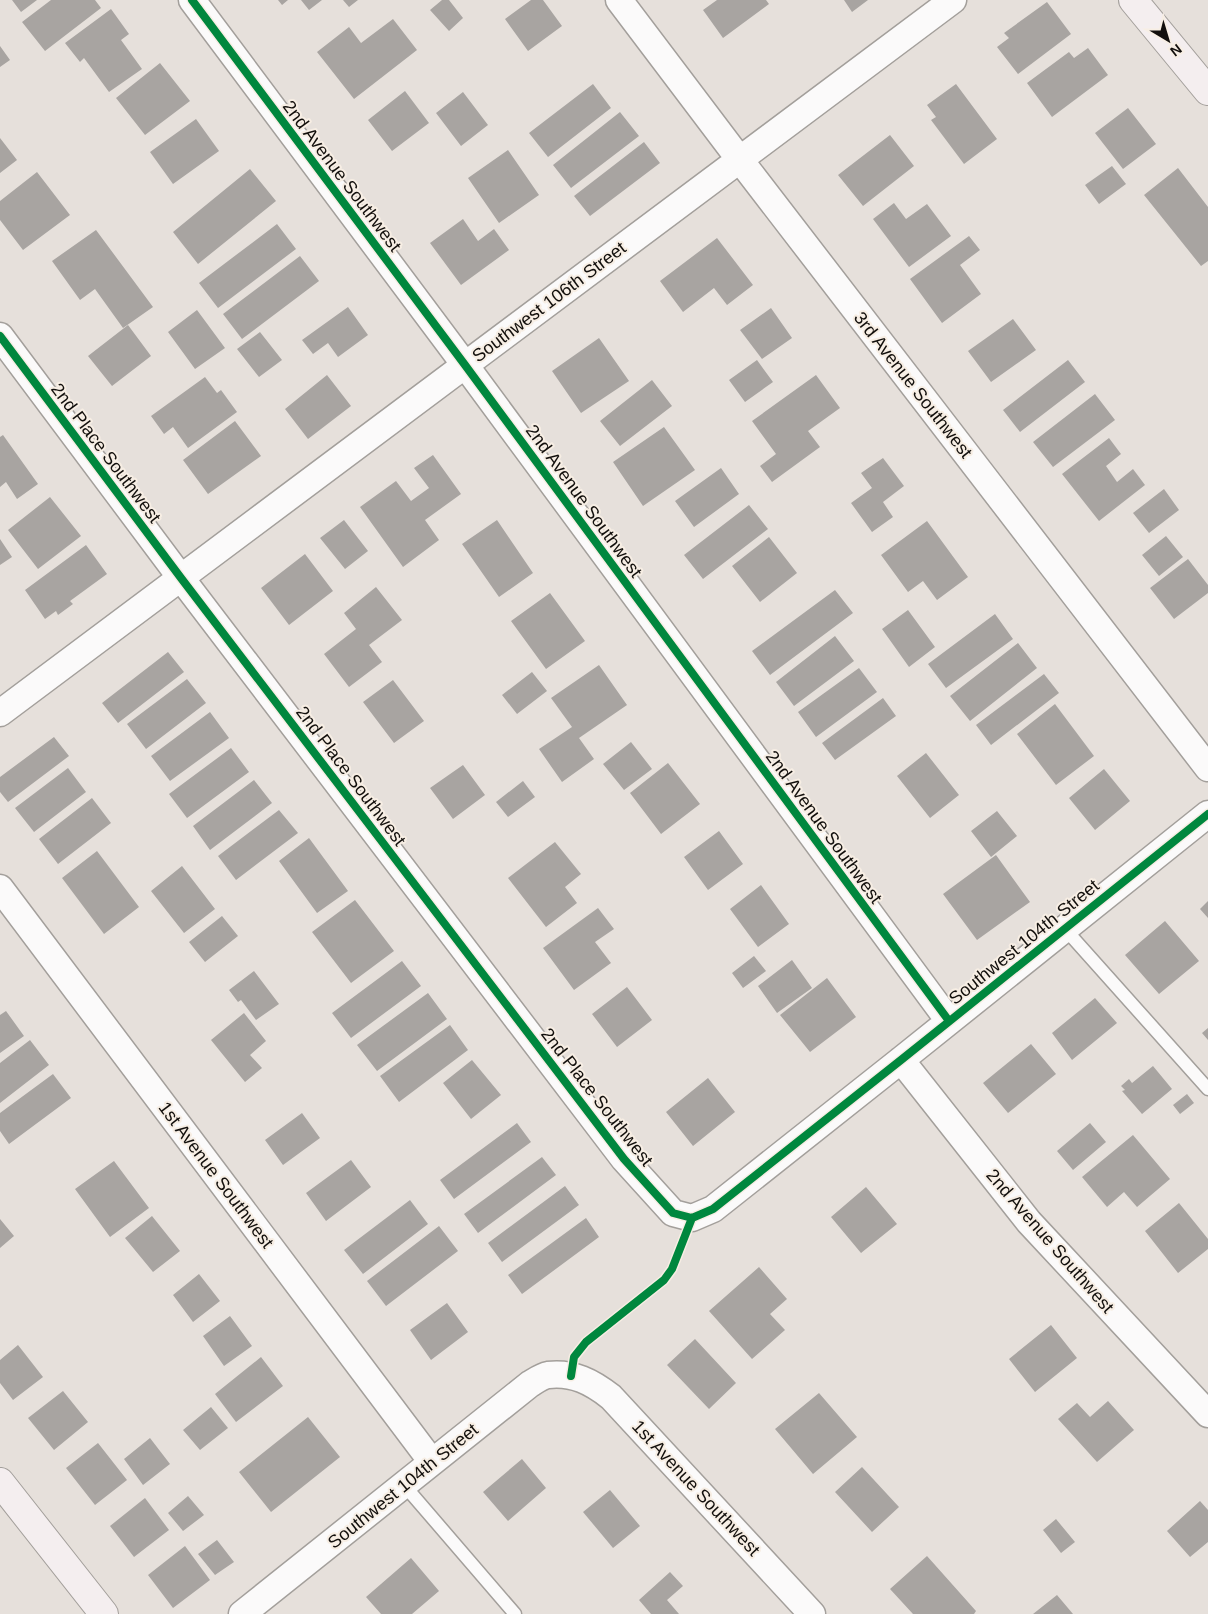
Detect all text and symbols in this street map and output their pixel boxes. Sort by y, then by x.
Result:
north arrow [1143,15,1193,65]
text: N [1167,41,1185,60]
street label: 2nd Avenue Southwest [279,97,405,255]
street label: Southwest 106th Street [468,238,630,366]
street label: 3rd Avenue Southwest [850,308,976,462]
street label: 2nd Place Southwest [47,379,165,527]
street label: 2nd Avenue Southwest [522,421,646,581]
street label: 2nd Place Southwest [292,702,410,850]
street label: 2nd Avenue Southwest [762,747,886,907]
street label: Southwest 104th Street [945,875,1103,1009]
street label: 2nd Place Southwest [537,1024,657,1170]
street label: 1st Avenue Southwest [155,1098,277,1252]
street label: 2nd Avenue Southwest [982,1165,1118,1317]
street label: 1st Avenue Southwest [628,1416,764,1560]
street label: Southwest 104th Street [324,1419,482,1553]

